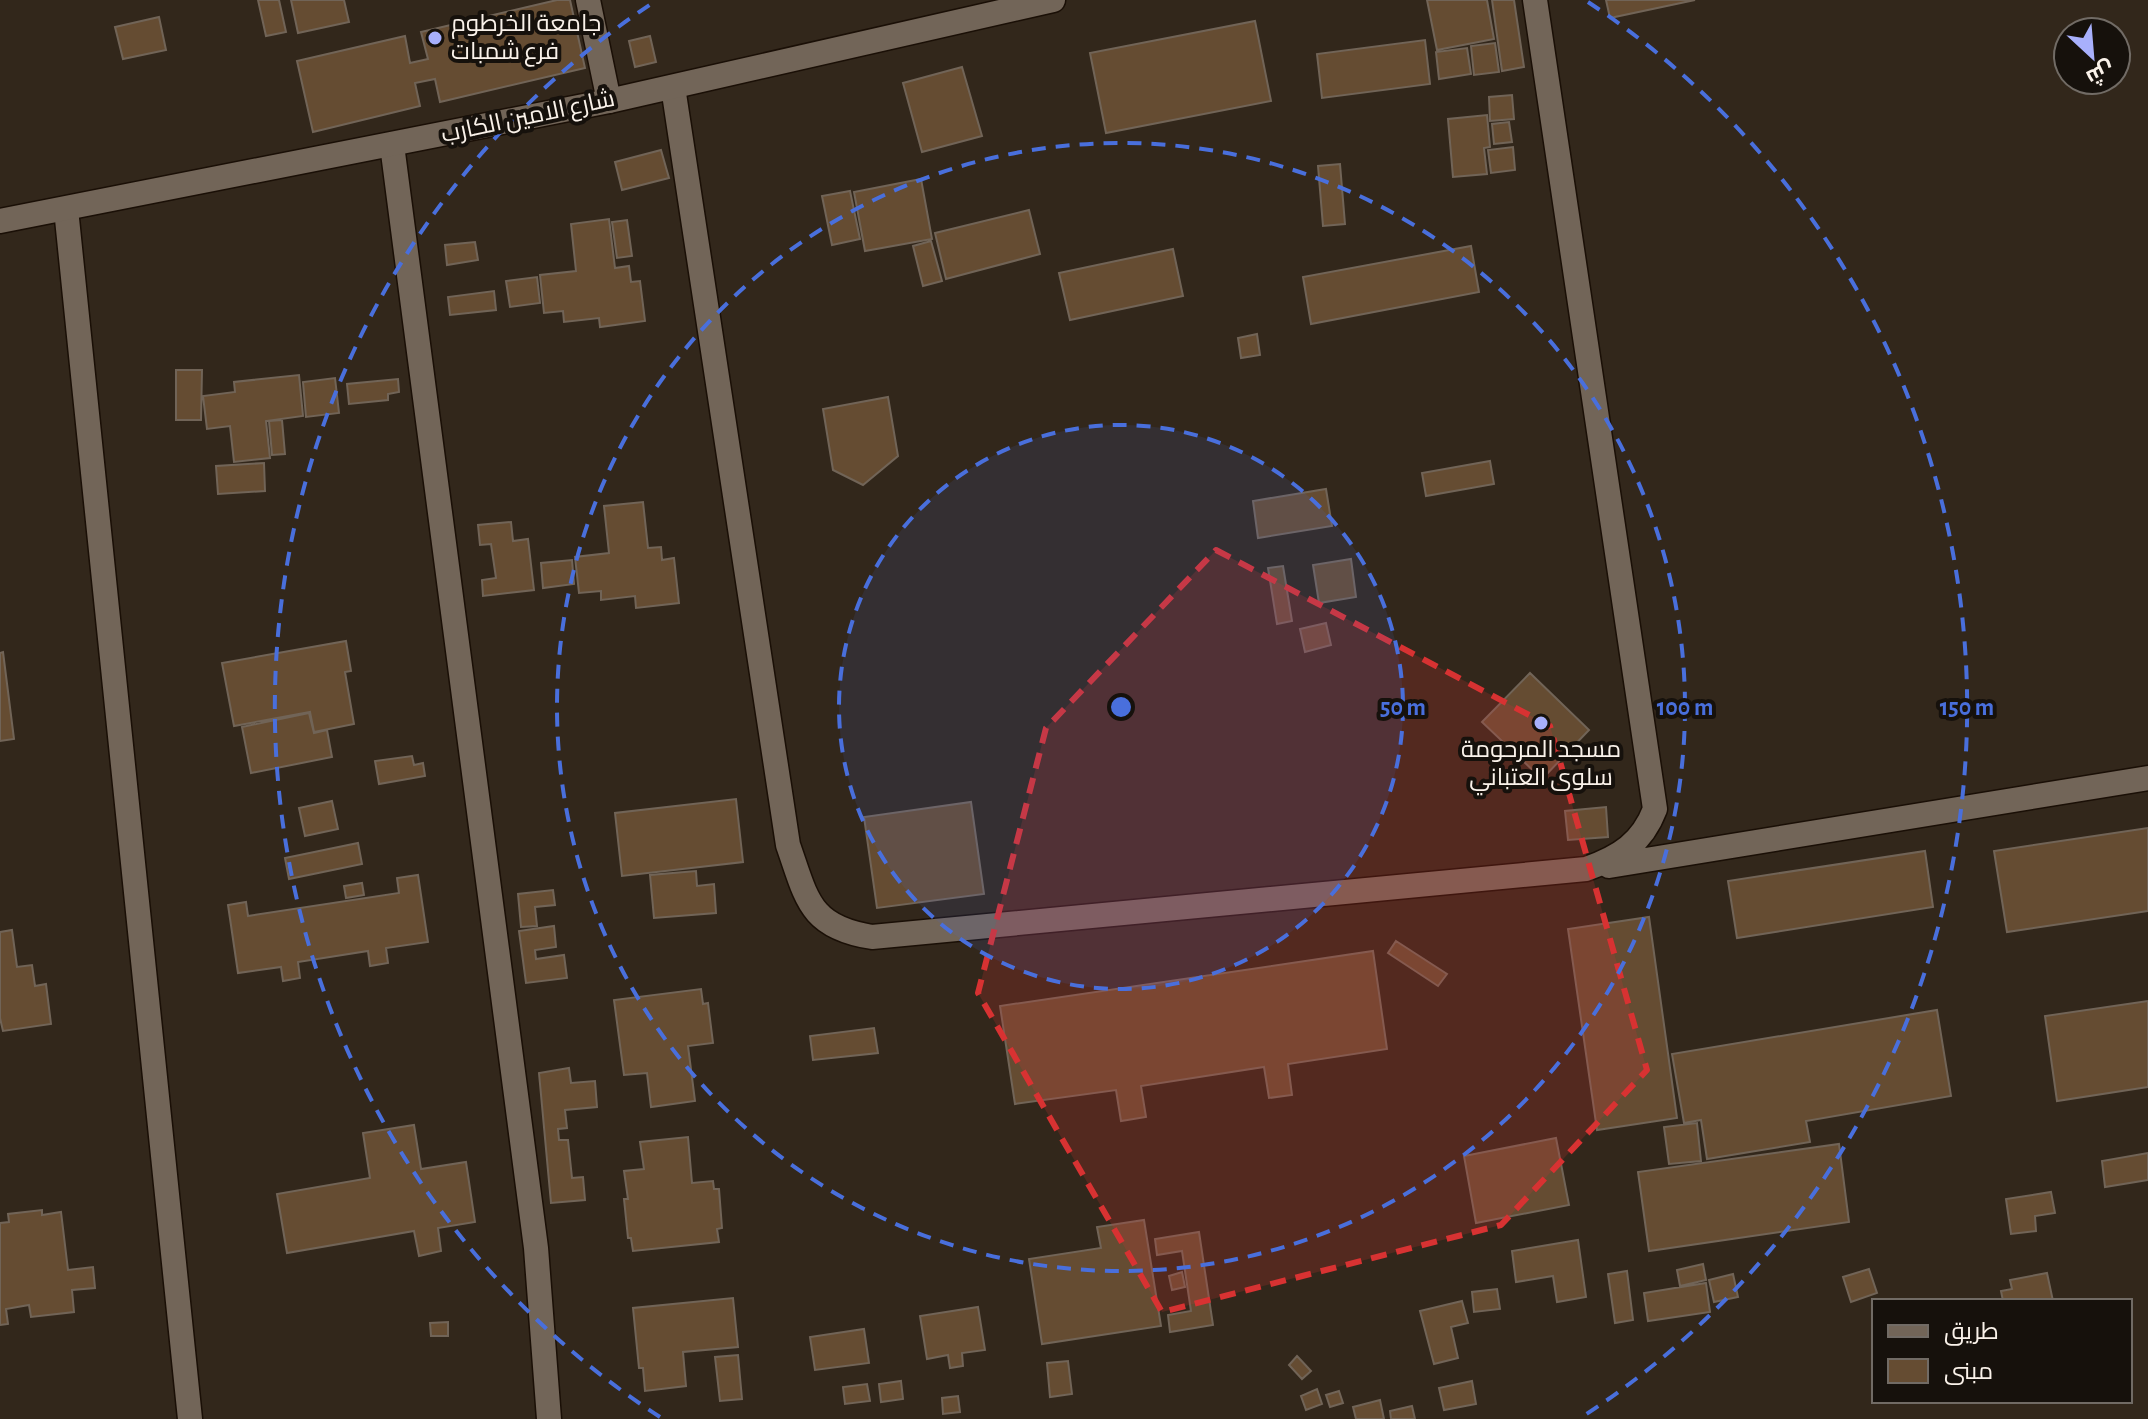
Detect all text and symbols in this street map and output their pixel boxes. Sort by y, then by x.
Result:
place label: جامعة الخرطوم فرع شمبات [451,12,601,67]
north arrow [2052,16,2132,96]
marker: جامعة الخرطوم فرع شمبات [426,29,444,47]
text: ش [2082,55,2118,90]
street label: شارع الامين الكارب [439,86,618,150]
centre of rings [1107,693,1135,721]
text: 50 m [1380,696,1426,720]
text: 100 m [1657,696,1713,720]
text: 150 m [1940,696,1994,720]
marker: مسجد المرحومة سلوى العتباني [1532,714,1550,732]
place label: مسجد المرحومة سلوى العتباني [1461,738,1621,796]
legend [1872,1299,2132,1403]
text: طريق [1944,1320,1999,1346]
text: مبنى [1944,1360,1993,1385]

